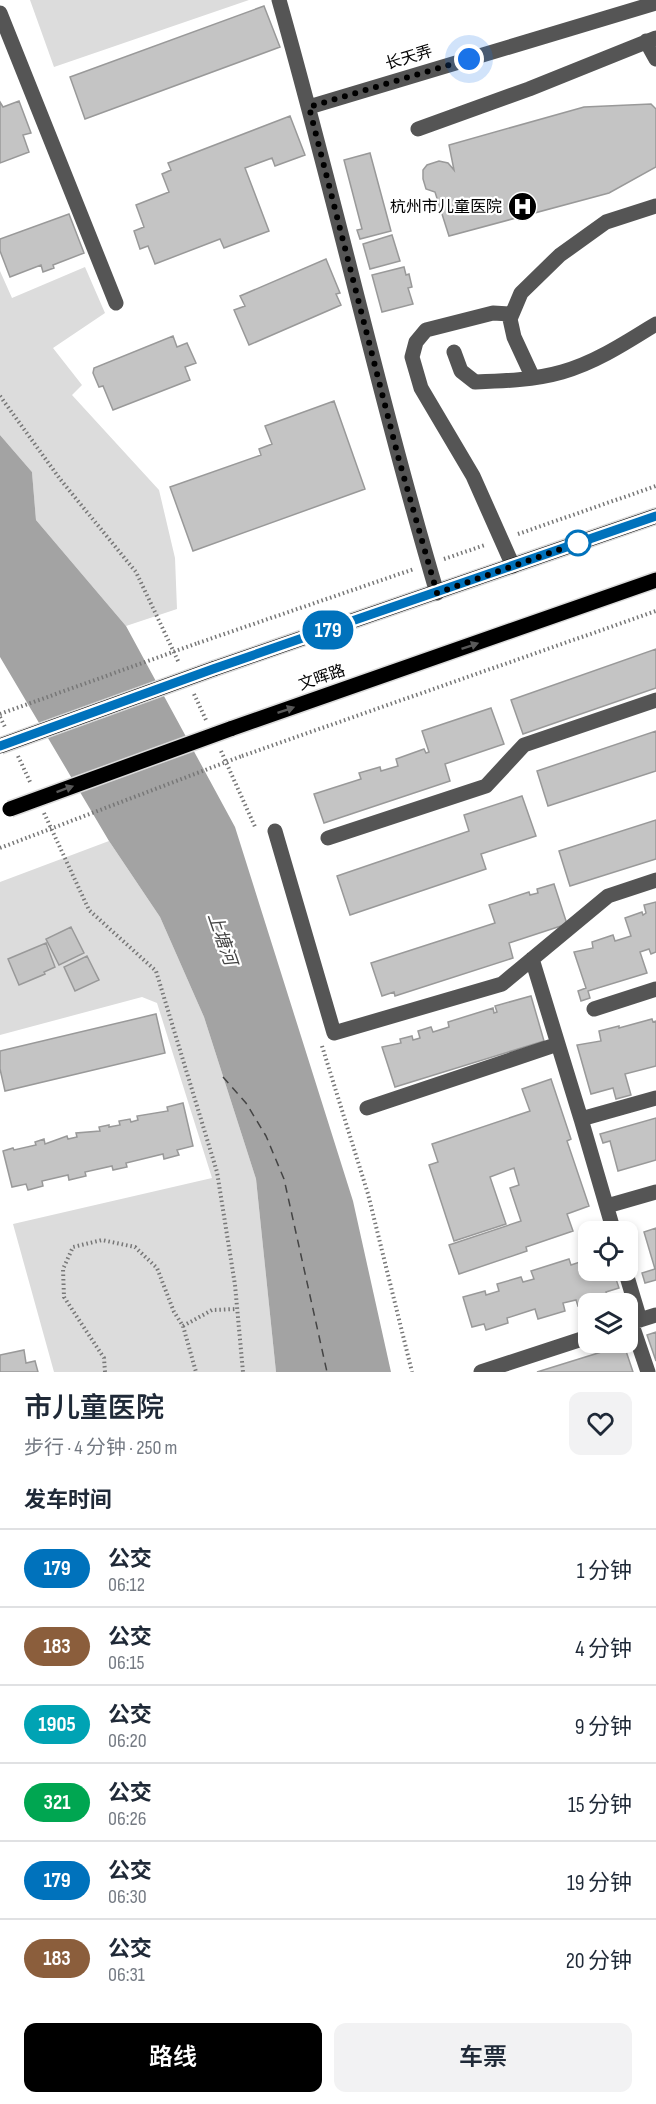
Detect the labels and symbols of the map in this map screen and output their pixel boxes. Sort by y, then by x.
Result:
street label: 长天弄 [383,42,435,74]
your location [454,44,484,74]
hospital icon: 杭州市儿童医院 [507,191,539,223]
place label: 杭州市儿童医院 [390,198,502,217]
unlabelled marker [565,530,591,556]
line badge: 179 [294,610,362,650]
one-way arrow [461,640,479,650]
street label: 文晖路 [296,661,348,695]
one-way arrow [277,705,295,715]
one-way arrow [56,784,74,793]
water label: 上塘河 [203,910,242,971]

